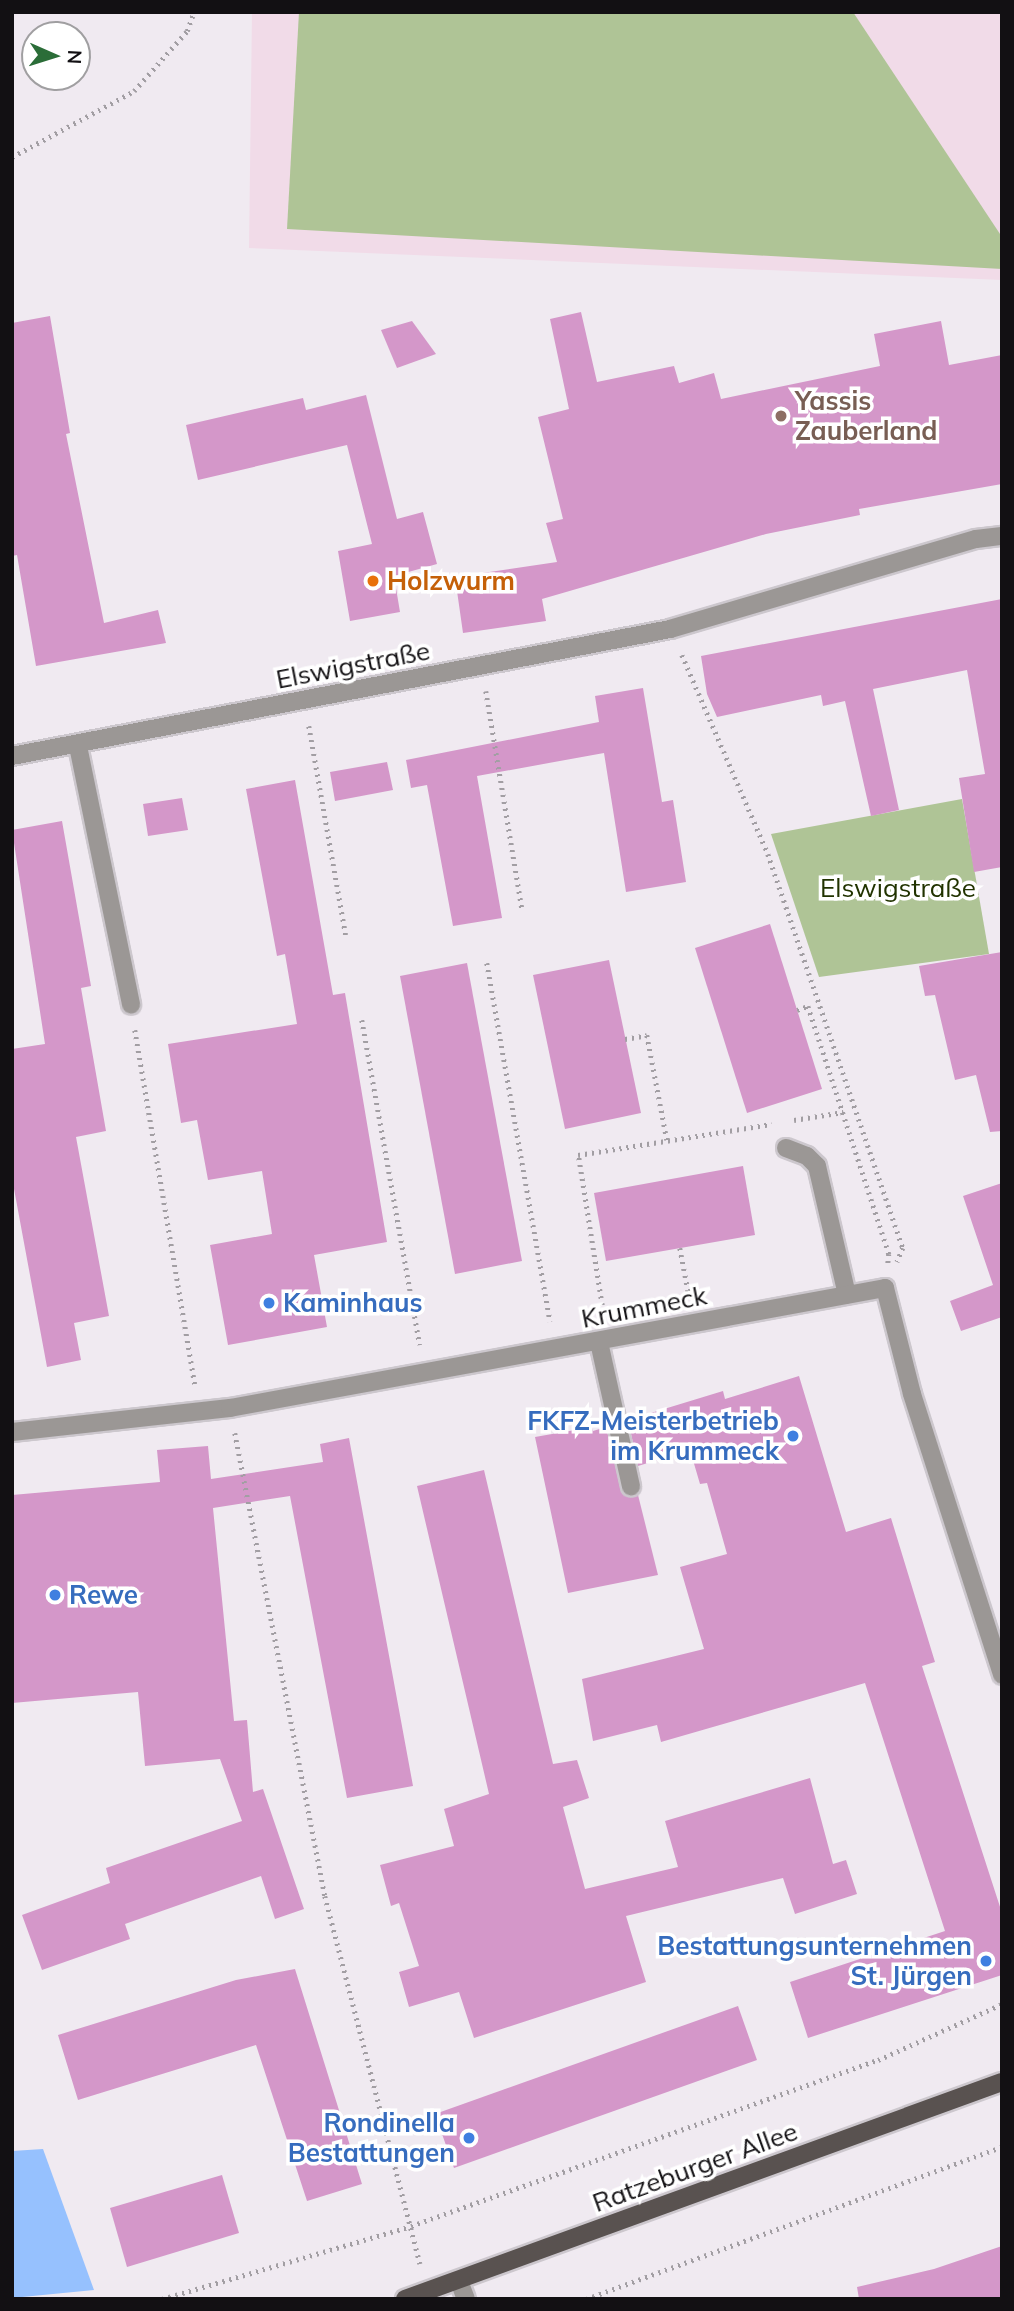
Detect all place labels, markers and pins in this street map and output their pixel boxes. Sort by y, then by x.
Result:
place label: Yassis Zauberland [795,385,937,446]
marker: Yassis Zauberland [773,408,789,424]
place label: Holzwurm [387,565,515,597]
marker: Holzwurm [365,573,381,589]
place label: Kaminhaus [283,1287,423,1319]
marker: Kaminhaus [261,1295,277,1311]
place label: FKFZ-Meisterbetrieb im Krummeck [527,1405,779,1466]
marker: FKFZ-Meisterbetrieb im Krummeck [785,1428,801,1444]
place label: Rewe [69,1579,138,1611]
marker: Rewe [47,1587,63,1603]
place label: Bestattungsunternehmen St. Jürgen [657,1930,972,1992]
marker: Bestattungsunternehmen St. Jürgen [978,1953,994,1969]
place label: Rondinella Bestattungen [288,2107,455,2168]
marker: Rondinella Bestattungen [461,2130,477,2146]

